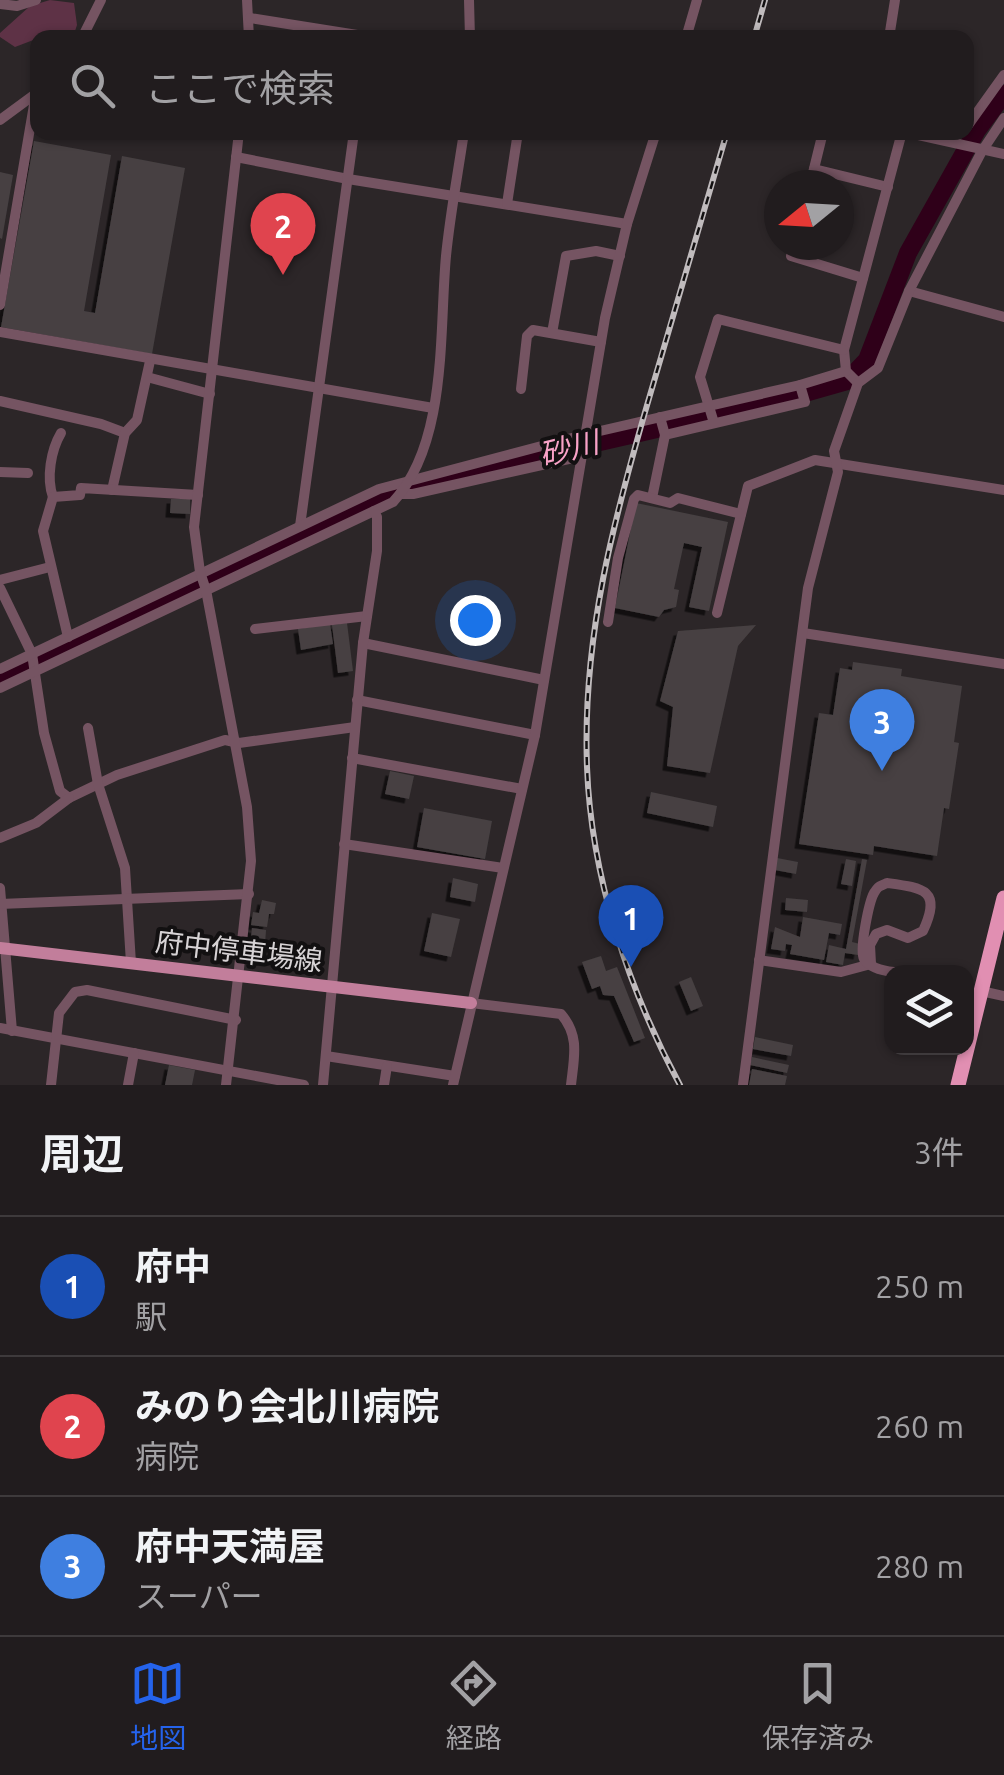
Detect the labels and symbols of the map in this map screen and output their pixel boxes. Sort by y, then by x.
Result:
north arrow [764,170,854,260]
pin: 2 [250,192,316,275]
water label: 砂川 [536,424,605,472]
your location [450,595,501,646]
pin: 3 [850,688,914,771]
pin: 1 [598,884,664,967]
street label: 府中停車場線 [154,925,324,976]

